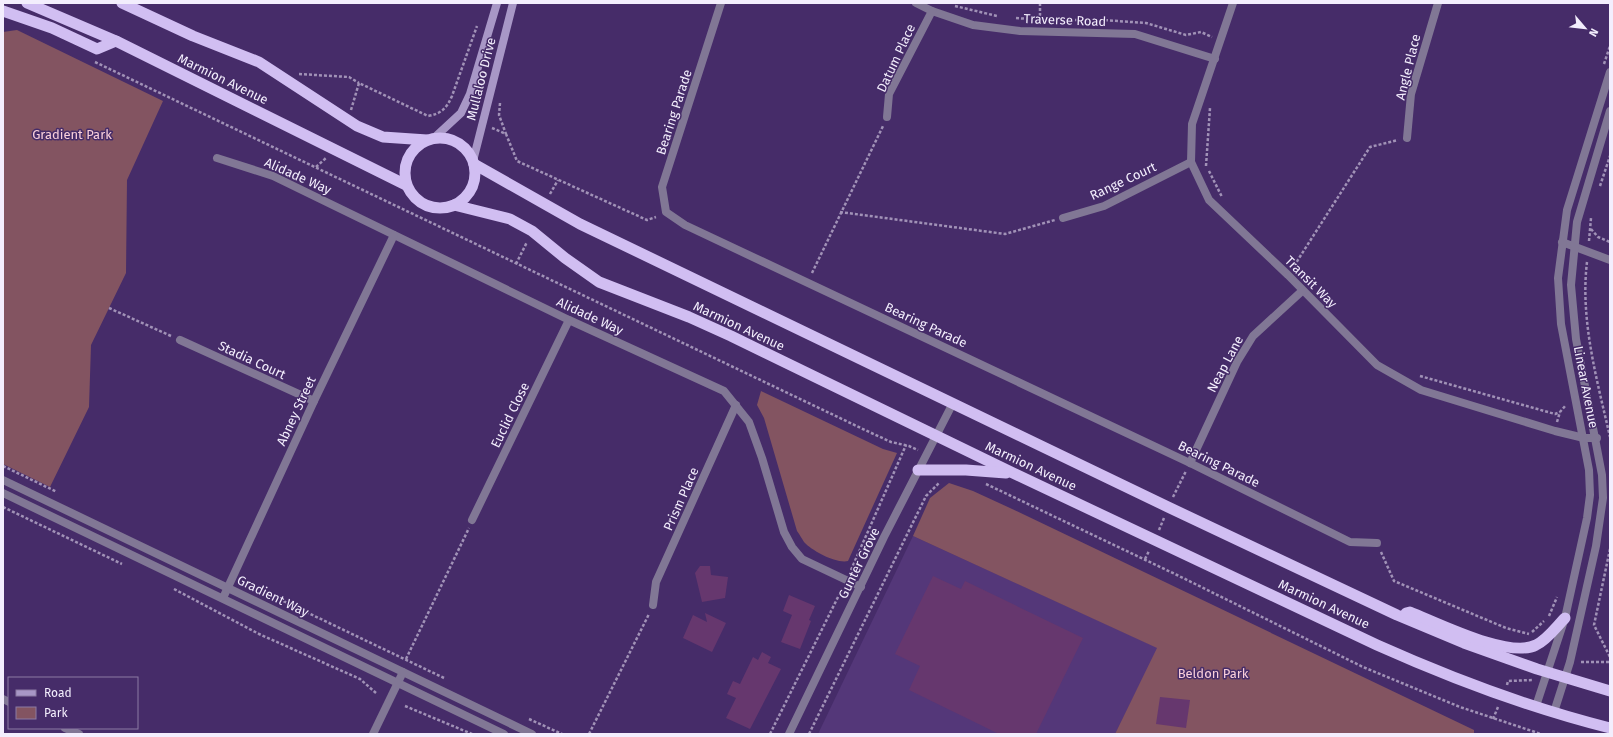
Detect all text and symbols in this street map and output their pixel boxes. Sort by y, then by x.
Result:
north arrow [1565,8,1605,48]
street label: Traverse Road [1023,11,1107,29]
street label: Datum Place [874,22,918,94]
text: N [1586,26,1601,39]
street label: Angle Place [1393,32,1423,102]
street label: Mullaloo Drive [463,36,499,122]
street label: Marmion Avenue [175,51,271,107]
street label: Bearing Parade [653,67,695,157]
park label: Gradient Park [32,127,112,142]
street label: Alidade Way [262,155,334,198]
street label: Range Court [1087,159,1159,203]
street label: Transit Way [1282,253,1340,311]
street label: Alidade Way [554,294,626,338]
street label: Marmion Avenue [691,298,787,354]
street label: Bearing Parade [883,299,969,351]
street label: Neap Lane [1204,333,1246,395]
street label: Stadia Court [216,338,288,382]
street label: Linear Avenue [1571,345,1601,429]
street label: Abney Street [273,374,319,448]
street label: Euclid Close [488,380,532,450]
street label: Marmion Avenue [983,438,1079,494]
street label: Bearing Parade [1176,438,1262,490]
street label: Prism Place [660,465,702,533]
street label: Gunter Grove [835,525,883,601]
street label: Gradient Way [235,572,312,620]
street label: Marmion Avenue [1276,576,1372,632]
park label: Beldon Park [1178,666,1249,681]
legend [8,677,138,729]
text: Road [44,686,72,700]
text: Park [44,706,68,720]

